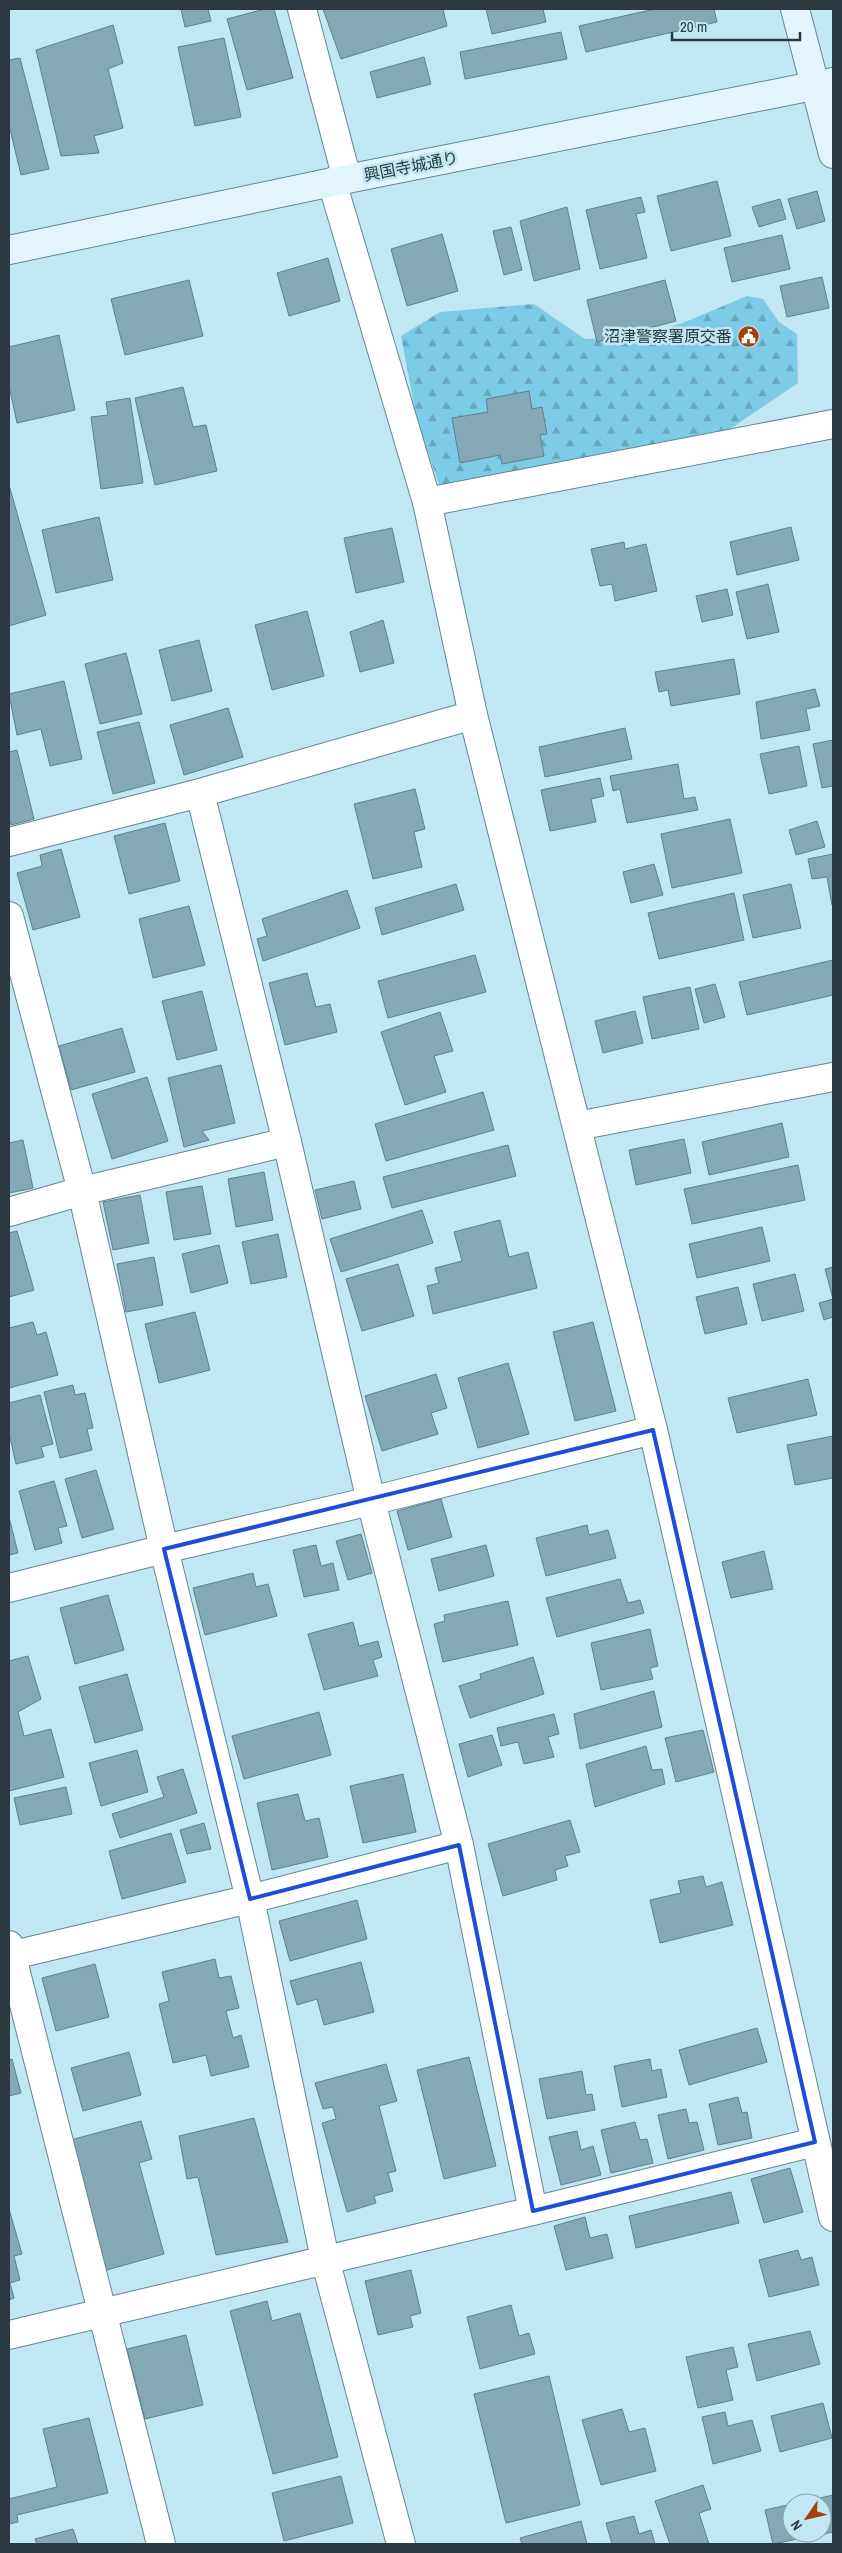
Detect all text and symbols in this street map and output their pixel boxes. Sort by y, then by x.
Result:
scale bar [672,10,800,42]
text: 20 m [680,16,707,37]
street label: 興国寺城通り [362,146,460,186]
public building icon: 沼津警察署原交番 [736,324,760,348]
place label: 沼津警察署原交番 [604,325,732,347]
north arrow [782,2493,832,2543]
text: N [786,2517,806,2534]

